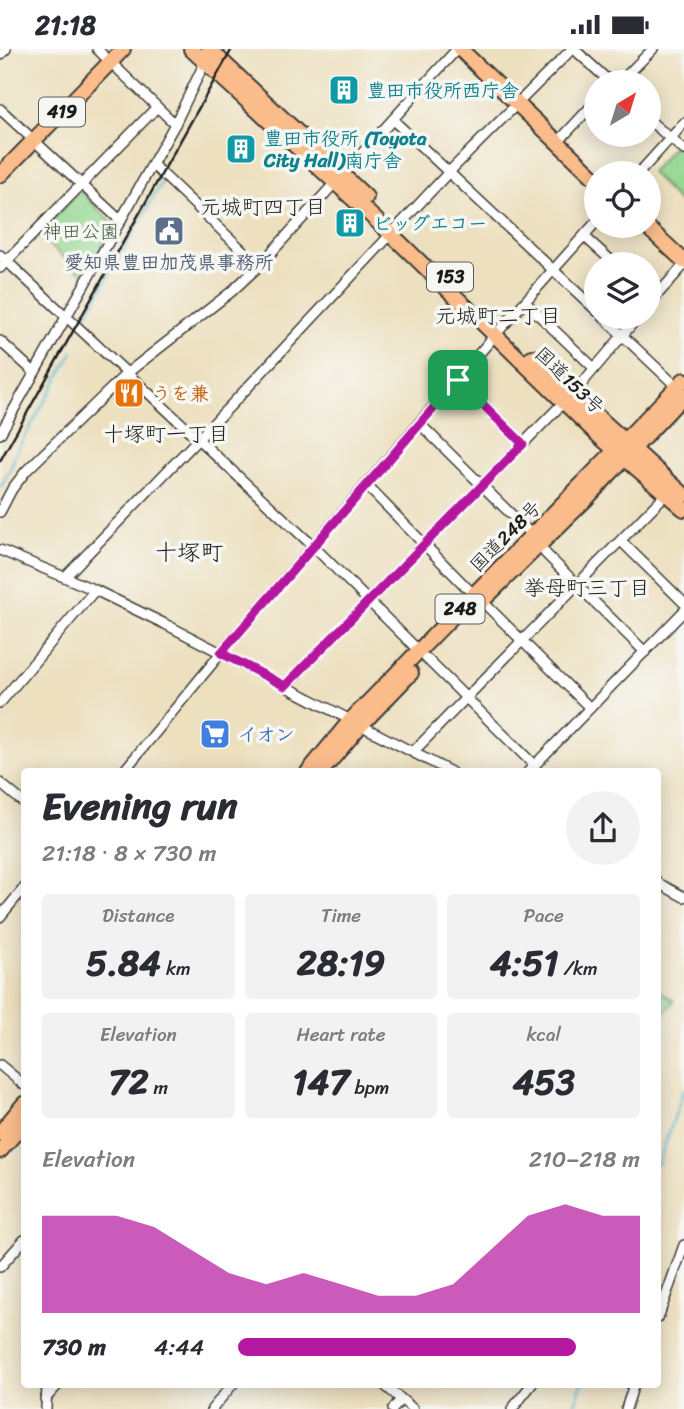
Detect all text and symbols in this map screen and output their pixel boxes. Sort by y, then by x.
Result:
text: 21:18 [35,2,96,48]
north arrow [584,70,662,147]
map controls [584,70,661,329]
building icon: 豊田市役所西庁舎 [327,73,361,107]
place label: 豊田市役所西庁舎 [367,74,519,107]
road number: 419 [39,97,85,127]
place label: 豊田市役所 (Toyota City Hall)南庁舎 [263,122,427,177]
building icon: 豊田市役所 (Toyota City Hall)南庁舎 [224,132,258,166]
button: locate [584,161,661,238]
district label: 元城町四丁目 [200,188,326,226]
building icon: ビッグエコー [333,206,367,240]
place label: ビッグエコー [373,207,487,240]
public building icon: 愛知県豊田加茂県事務所 [152,214,186,248]
park label: 神田公園 [43,215,119,248]
place label: 愛知県豊田加茂県事務所 [64,246,274,279]
button: layers [584,252,661,329]
road number: 153 [427,262,473,291]
district label: 元城町二丁目 [435,297,561,335]
street label: 国道153号 [527,338,612,423]
pin [428,350,488,410]
icon: arrive [439,361,477,399]
restaurant icon: うを兼 [112,376,146,410]
place label: うを兼 [152,377,209,410]
district label: 十塚町一丁目 [103,415,229,453]
street label: 国道248号 [461,492,549,580]
district label: 十塚町 [155,532,224,573]
district label: 挙母町三丁目 [524,569,650,607]
road number: 248 [435,595,484,623]
supermarket icon: イオン [198,717,232,751]
place label: イオン [238,718,295,751]
text: Evening run [42,773,238,840]
button: share [566,791,640,865]
text: 21:18 · 8 × 730 m [42,833,217,874]
text: Distance [102,899,174,932]
text: Time [321,899,361,932]
text: Pace [524,899,564,932]
text: 5.84 [86,932,161,994]
text: 28:19 [297,932,385,994]
text: 4:51 [490,932,559,994]
text: km [161,952,191,985]
text: /km [559,952,598,985]
text: Elevation [100,1018,177,1051]
text: Heart rate [296,1018,386,1051]
text: kcal [526,1018,561,1051]
text: 72 [108,1051,149,1113]
text: 147 [293,1051,349,1113]
text: 453 [512,1051,575,1113]
text: m [149,1071,168,1104]
text: bpm [349,1071,389,1104]
text: Elevation [42,1139,135,1180]
text: 210–218 m [529,1139,640,1180]
text: 730 m [42,1327,106,1368]
text: 4:44 [154,1327,204,1368]

